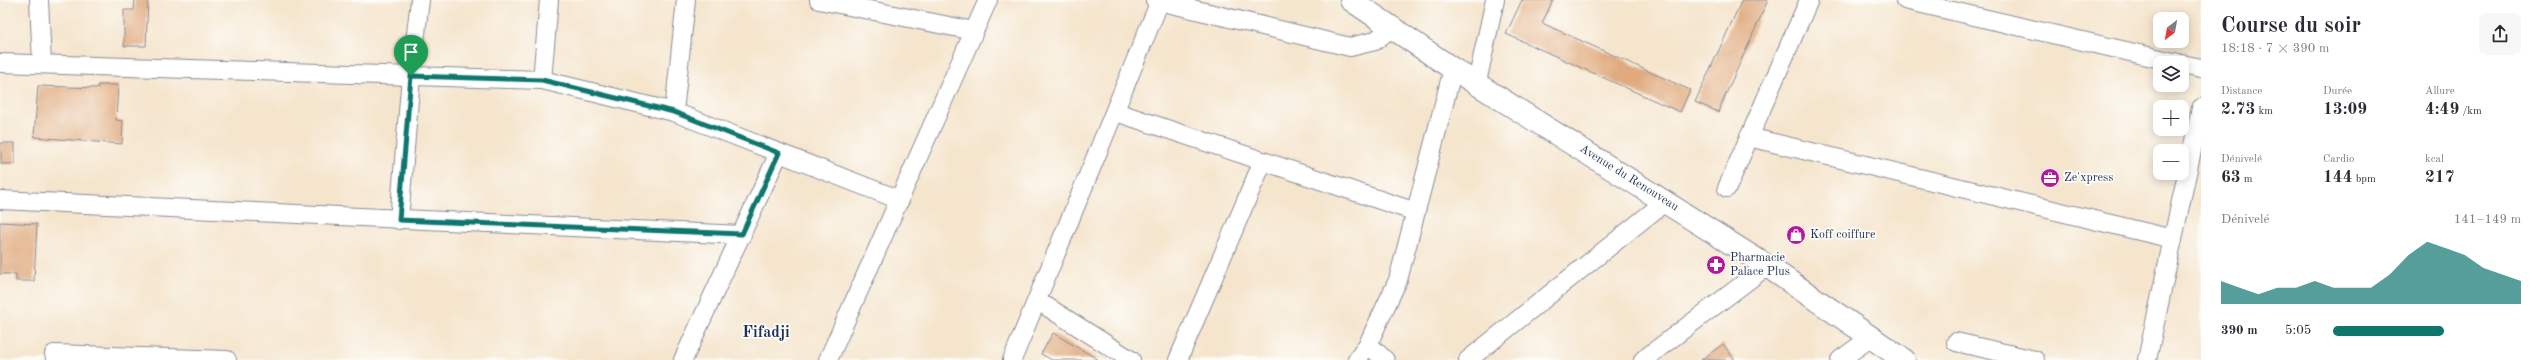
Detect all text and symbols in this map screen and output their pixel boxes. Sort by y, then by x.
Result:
north arrow [2153,12,2189,48]
map controls [2153,12,2189,180]
button: share [2479,13,2521,55]
text: Course du soir [2221,15,2361,37]
pin [394,35,428,76]
icon: arrive [400,41,422,63]
text: 18:18 · 7 × 390 m [2221,42,2329,55]
button: layers [2153,56,2189,92]
text: Distance [2221,86,2262,97]
text: Durée [2323,86,2352,97]
text: Allure [2425,86,2455,97]
button: + [2153,100,2189,136]
text: 2.73 [2221,101,2255,118]
text: 13:09 [2323,101,2367,118]
text: 4:49 [2425,101,2459,118]
text: km [2255,106,2273,117]
text: /km [2459,106,2482,117]
street label: Avenue du Renouveau [1577,143,1681,214]
button: − [2153,144,2189,180]
text: Dénivelé [2221,154,2262,165]
text: Cardio [2323,154,2354,165]
text: kcal [2425,154,2444,165]
office icon: Ze'xpress [2039,167,2061,189]
text: 63 [2221,169,2241,186]
text: 144 [2323,169,2353,186]
text: 217 [2425,169,2455,186]
place label: Ze'xpress [2064,172,2114,184]
text: m [2241,174,2253,185]
text: bpm [2353,174,2376,185]
text: Dénivelé [2221,213,2269,226]
text: 141–149 m [2454,213,2521,226]
shop icon: Koff coiffure [1785,224,1807,246]
place label: Koff coiffure [1810,229,1876,241]
place label: Pharmacie Palace Plus [1730,252,1790,278]
pharmacy icon: Pharmacie Palace Plus [1705,254,1727,276]
text: 390 m [2221,324,2258,337]
text: 5:05 [2285,324,2311,337]
district label: Fifadji [742,325,790,341]

